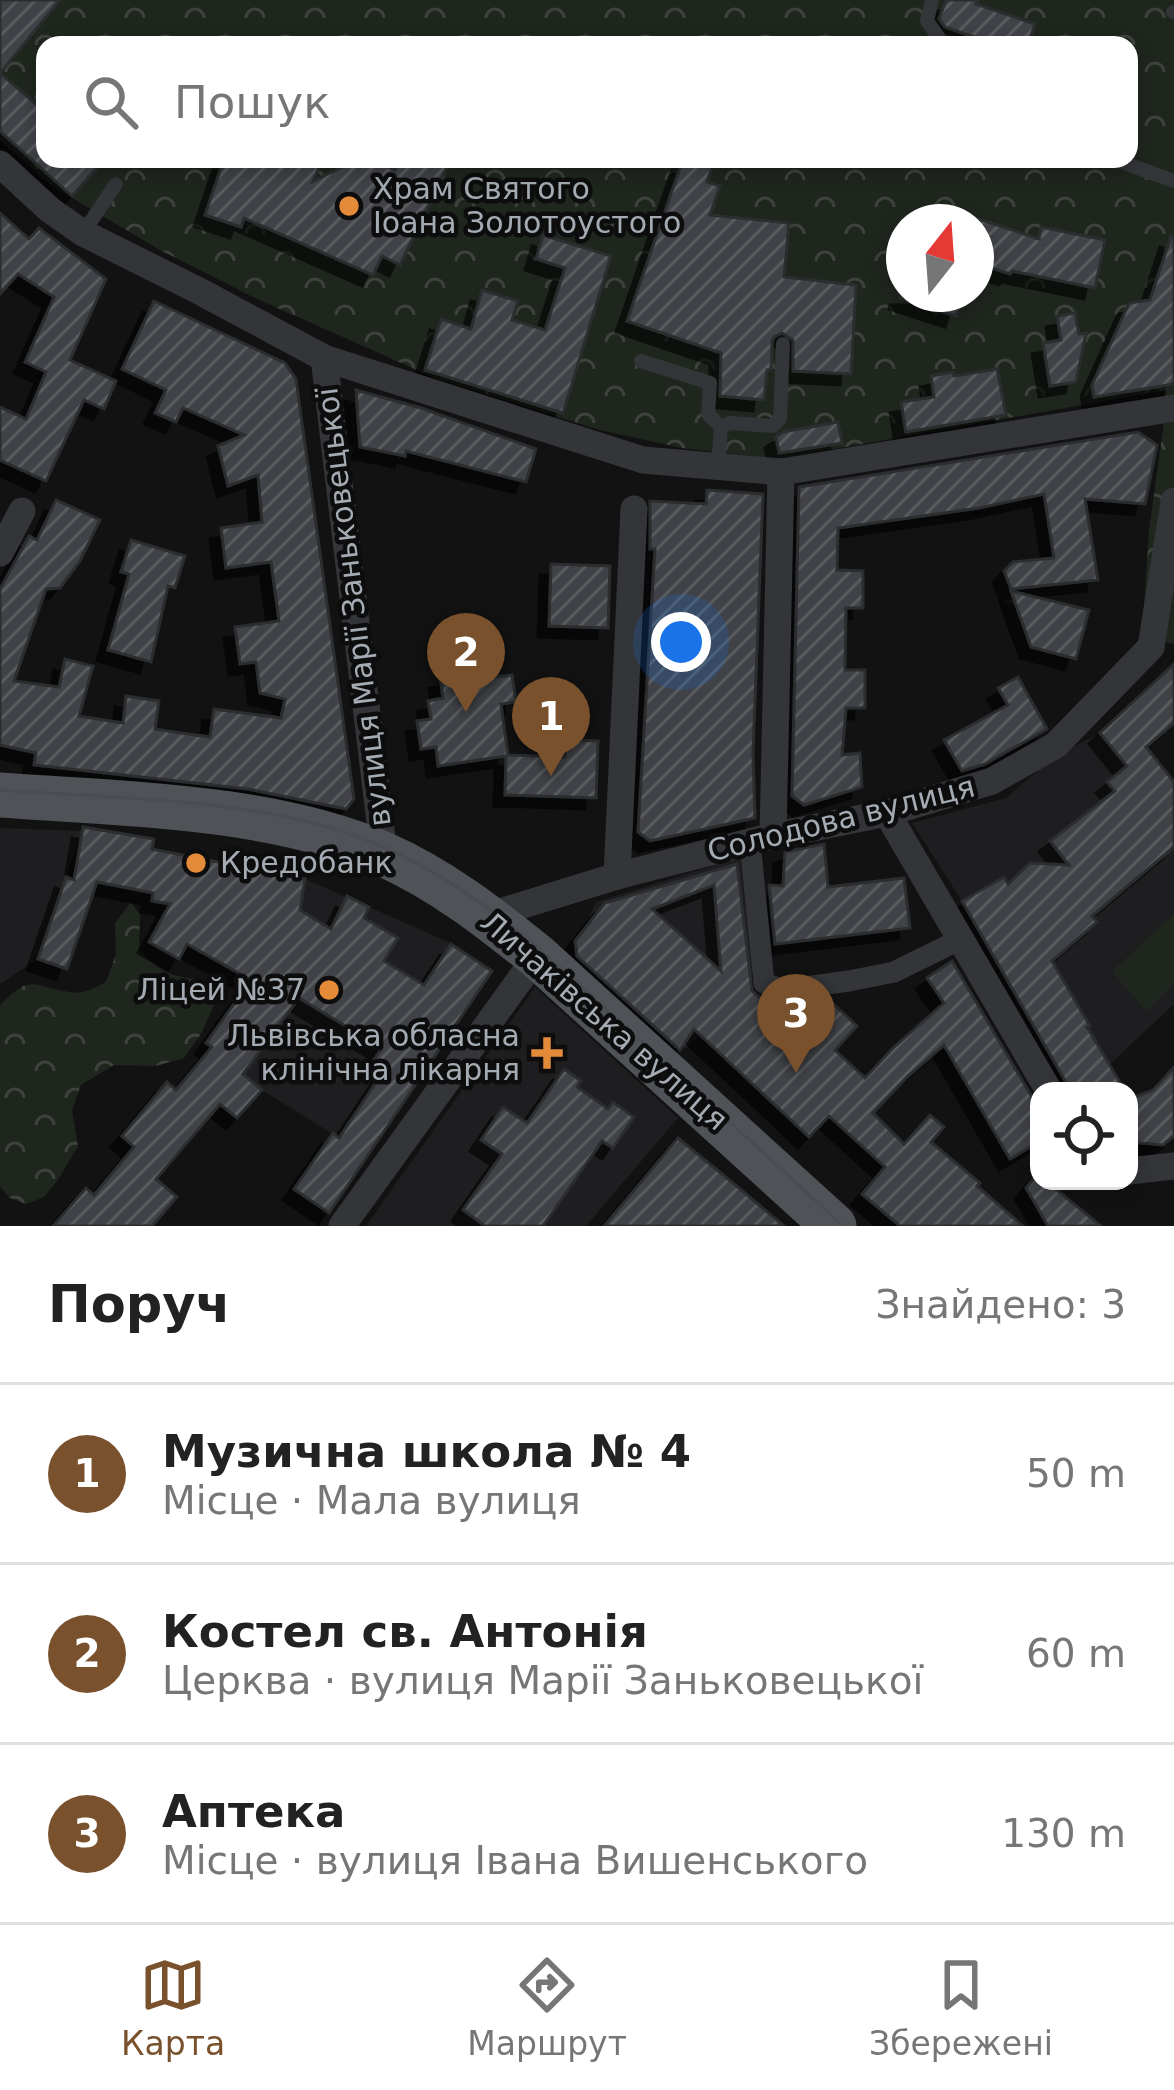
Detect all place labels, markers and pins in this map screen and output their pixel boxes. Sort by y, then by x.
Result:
place label: Храм Святого Іоана Золотоустого [373,171,681,240]
marker: Храм Святого Іоана Золотоустого [336,193,362,219]
pin: 2 [427,613,505,712]
pin: 1 [512,677,590,776]
place label: Кредобанк [220,845,393,880]
marker: Кредобанк [183,850,209,876]
place label: Ліцей №37 [137,972,305,1007]
pin: 3 [757,974,835,1073]
marker: Ліцей №37 [316,977,342,1003]
place label: Львівська обласна клінічна лікарня [227,1018,520,1087]
marker: Львівська обласна клінічна лікарня [531,1037,563,1069]

